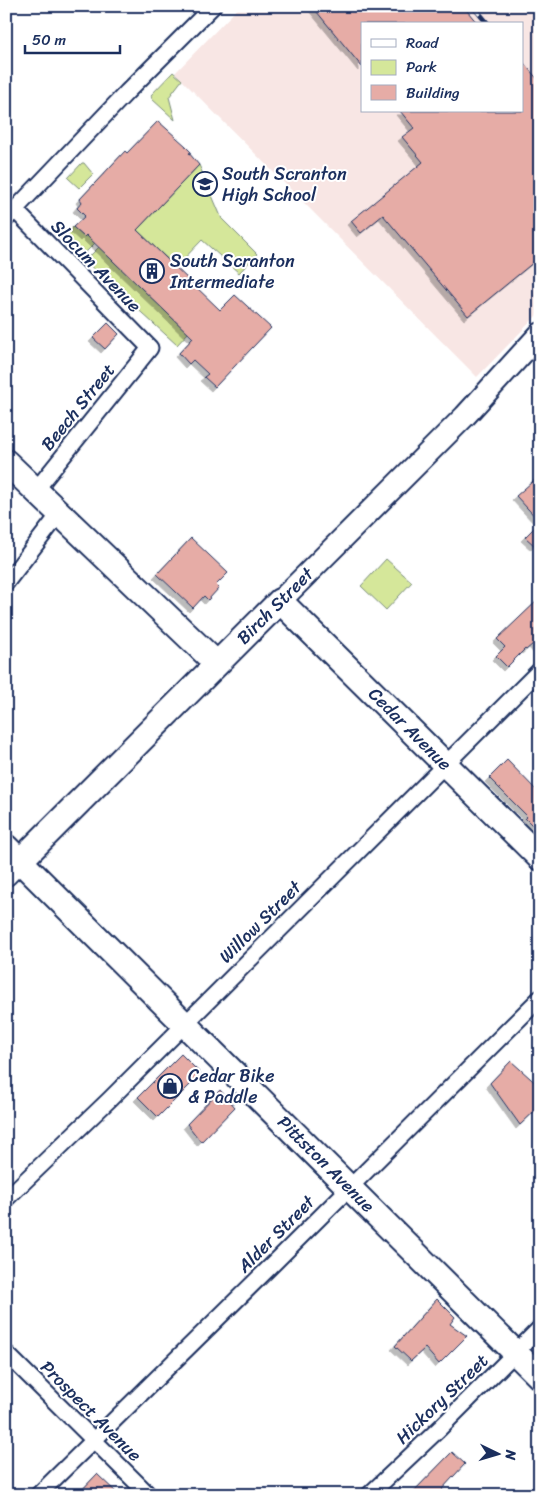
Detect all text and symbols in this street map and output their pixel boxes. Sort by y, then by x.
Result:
scale bar [25,22,120,54]
legend [361,22,524,112]
text: 50 m [32,27,67,53]
text: Road [406,30,439,56]
text: Park [406,54,437,80]
text: Building [406,80,460,106]
place label: South Scranton High School [222,158,347,211]
school or university icon: South Scranton High School [192,171,218,197]
street label: Slocum Avenue [43,212,149,320]
place label: South Scranton Intermediate [169,245,295,298]
building icon: South Scranton Intermediate [139,258,165,284]
street label: Beech Street [32,356,124,458]
street label: Birch Street [229,559,322,652]
street label: Cedar Avenue [360,679,460,779]
street label: Willow Street [211,872,310,971]
place label: Cedar Bike & Paddle [188,1060,274,1113]
shop icon: Cedar Bike & Paddle [157,1073,183,1099]
street label: Pittston Avenue [269,1107,383,1221]
street label: Alder Street [229,1187,323,1281]
street label: Hickory Street [388,1346,496,1452]
street label: Prospect Avenue [32,1352,150,1470]
north arrow [474,1428,524,1478]
text: N [498,1448,523,1461]

